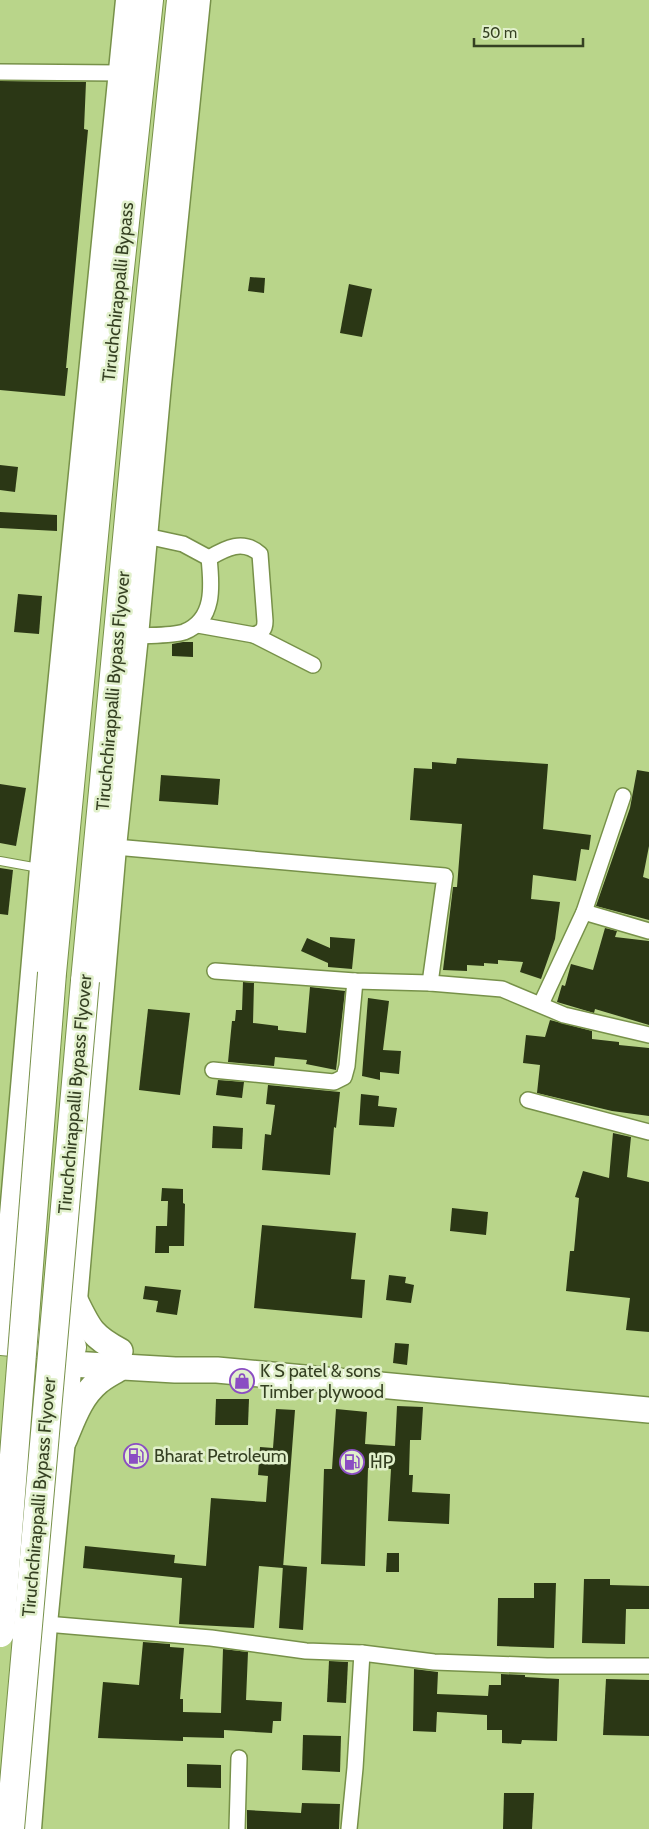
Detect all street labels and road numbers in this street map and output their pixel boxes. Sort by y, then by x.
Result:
street label: Tiruchchirappalli Bypass [98,201,138,383]
street label: Tiruchchirappalli Bypass Flyover [92,570,134,812]
street label: Tiruchchirappalli Bypass Flyover [54,973,96,1215]
street label: Tiruchchirappalli Bypass Flyover [18,1376,60,1618]

